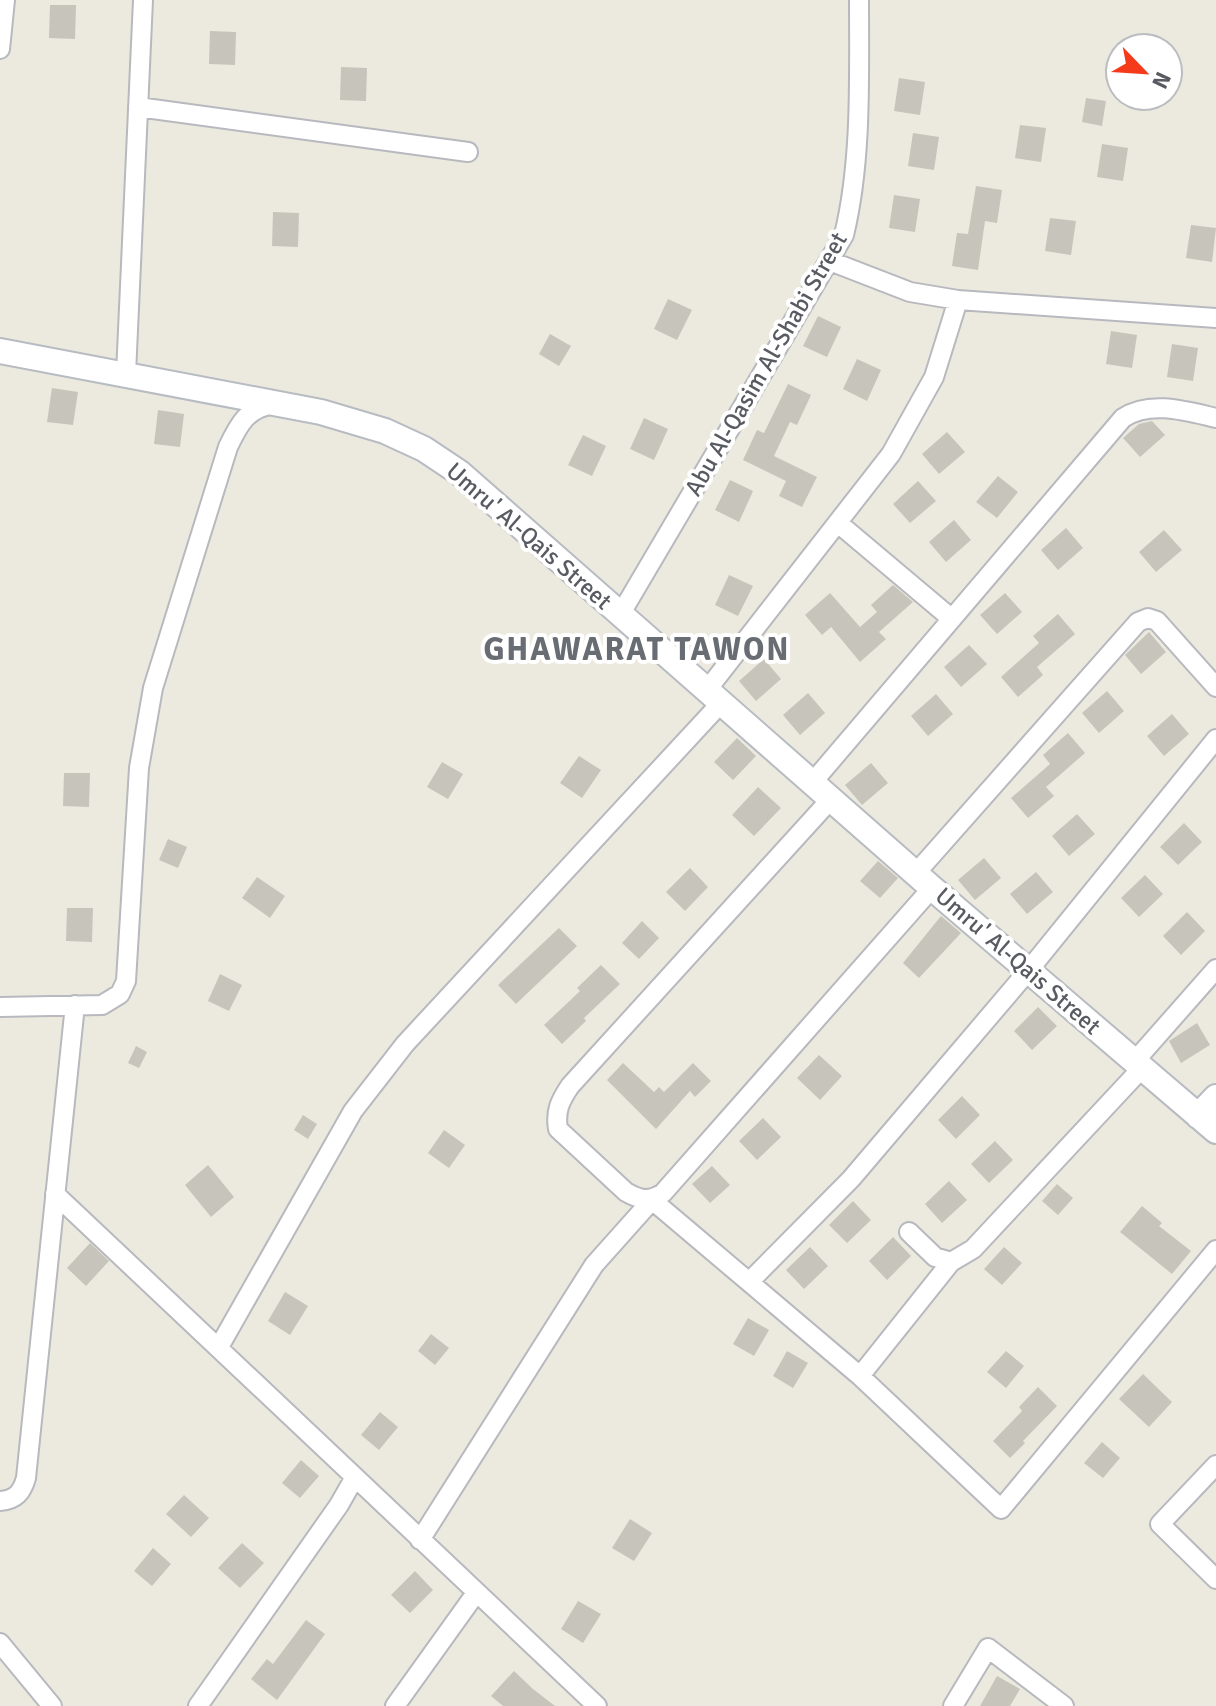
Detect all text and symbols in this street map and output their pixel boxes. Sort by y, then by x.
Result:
north arrow [1104,32,1184,112]
text: N [1146,68,1177,93]
street label: Abu Al-Qasim Al-Shabi Street [678,227,854,501]
street label: Umru' Al-Qais Street [440,456,618,616]
district label: GHAWARAT TAWON [483,630,791,669]
street label: Umru' Al-Qais Street [929,881,1107,1041]

